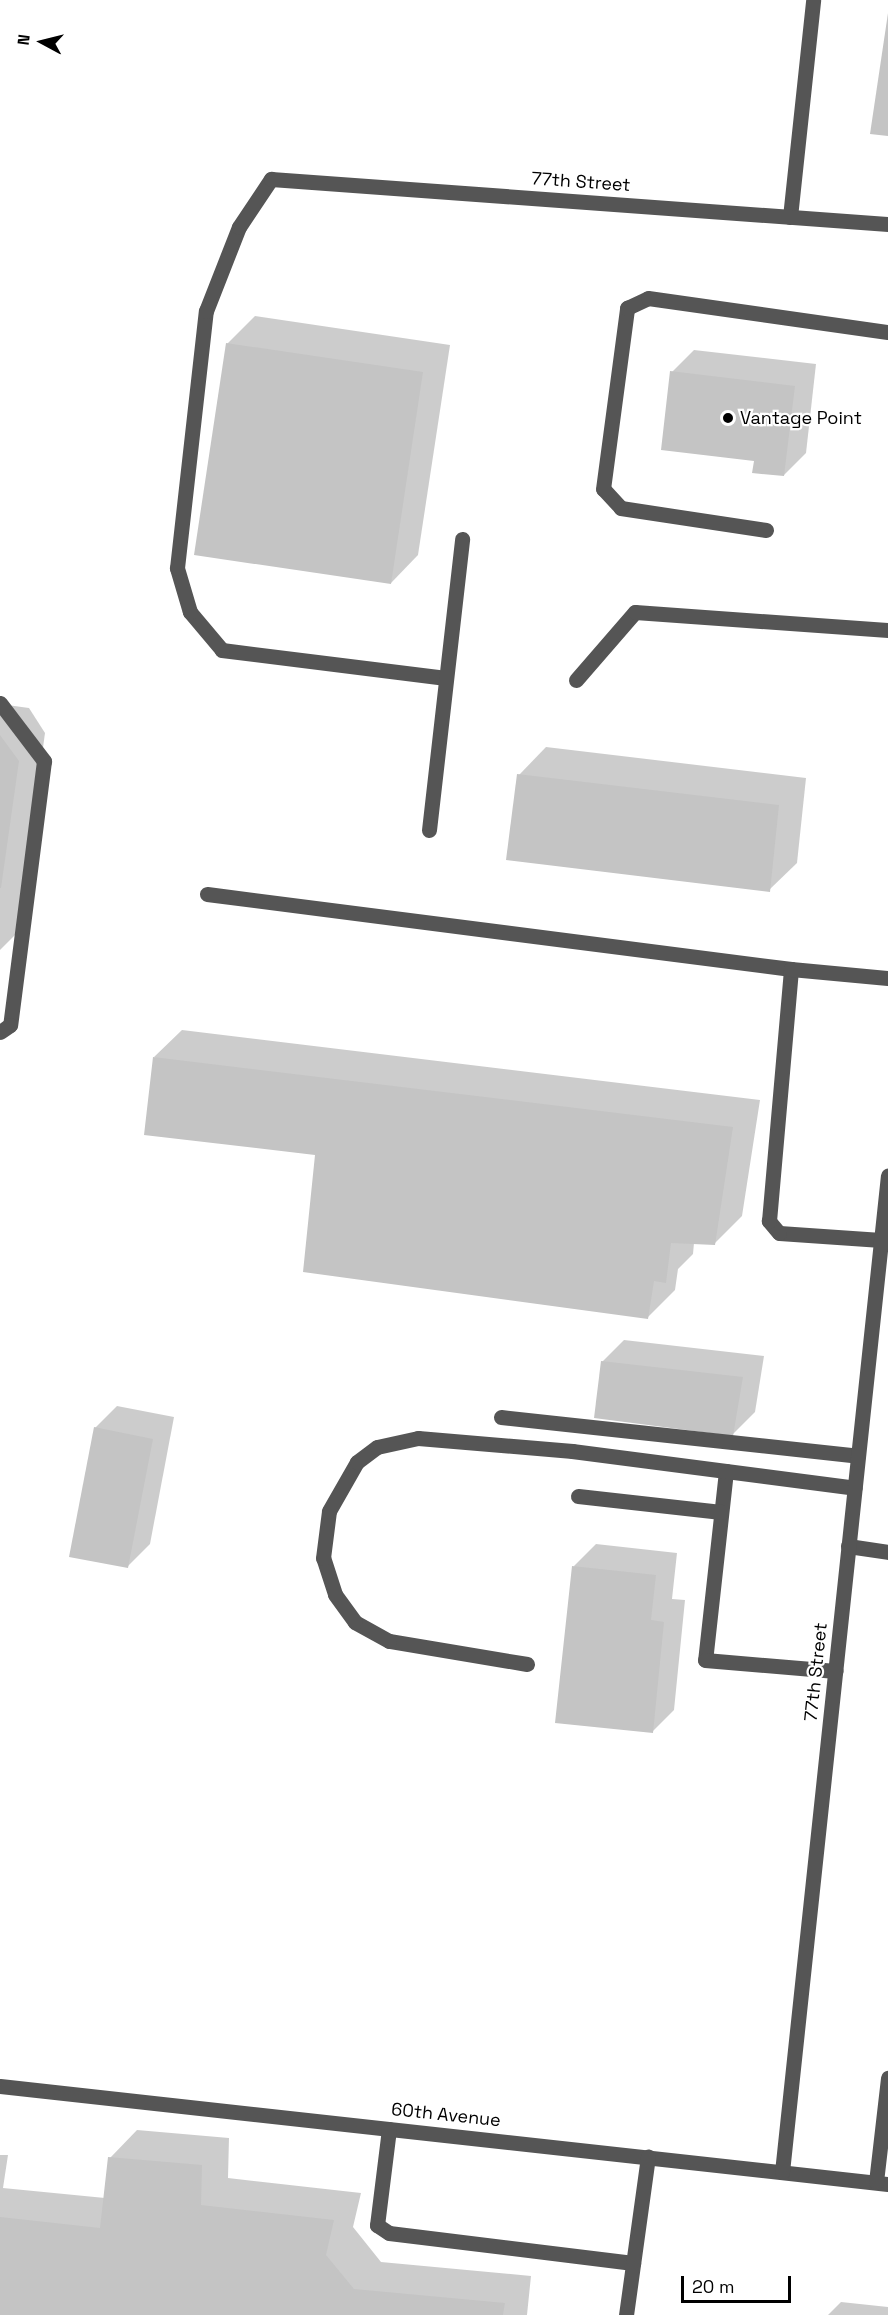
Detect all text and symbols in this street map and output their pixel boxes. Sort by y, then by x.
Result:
north arrow [12,12,72,72]
text: N [13,33,35,46]
street label: 77th Street [531,168,631,196]
place label: Vantage Point [740,407,862,429]
marker: Vantage Point [721,411,735,425]
street label: 77th Street [800,1622,832,1722]
street label: 60th Avenue [390,2099,502,2131]
scale bar [684,2264,794,2302]
text: 20 m [692,2275,735,2298]

